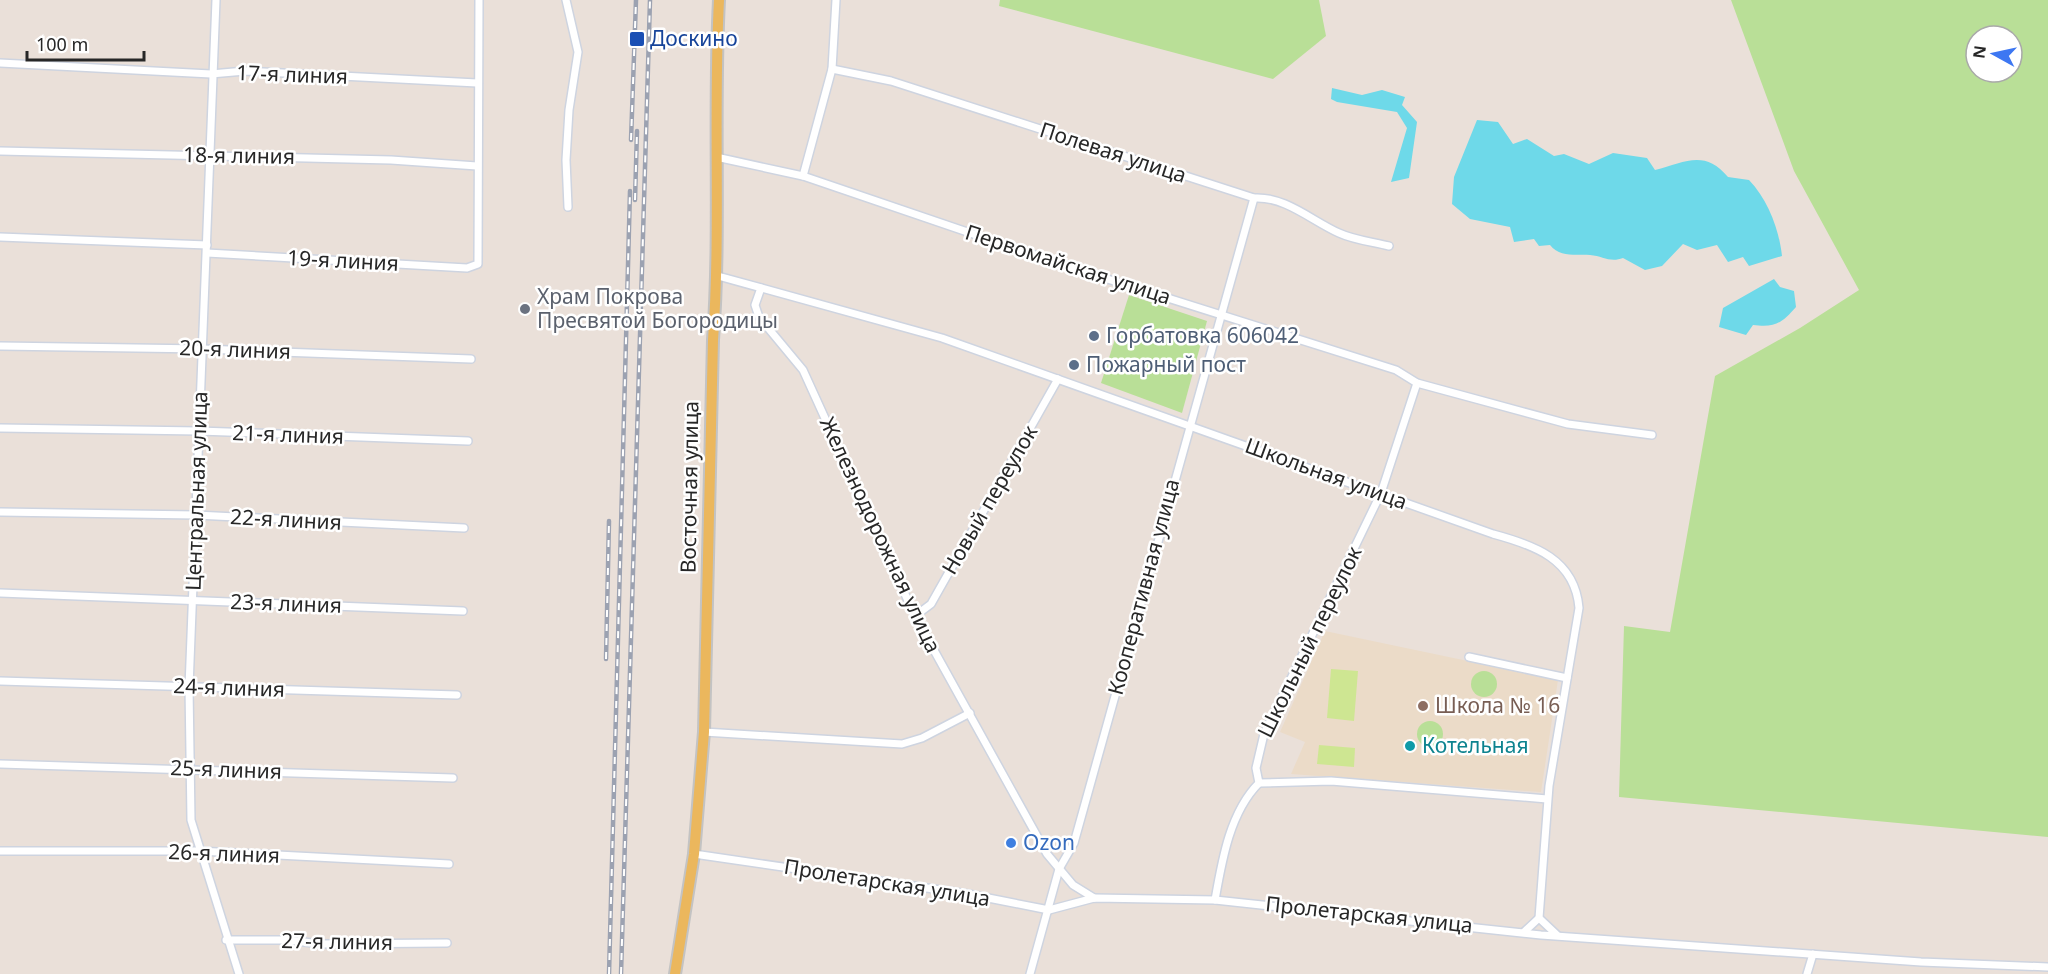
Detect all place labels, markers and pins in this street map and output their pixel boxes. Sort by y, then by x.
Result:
place label: Доскино [650,24,738,52]
marker: Доскино [628,30,646,48]
place label: Храм Покрова Пресвятой Богородицы [537,282,778,334]
marker: Храм Покрова Пресвятой Богородицы [518,302,532,316]
place label: Горбатовка 606042 [1106,321,1299,349]
marker: Горбатовка 606042 [1087,329,1101,343]
place label: Пожарный пост [1086,350,1246,378]
marker: Пожарный пост [1067,358,1081,372]
place label: Школа № 16 [1435,691,1560,719]
marker: Школа № 16 [1416,699,1430,713]
place label: Котельная [1422,731,1529,759]
marker: Котельная [1403,739,1417,753]
place label: Ozon [1023,828,1075,856]
marker: Ozon [1004,836,1018,850]

